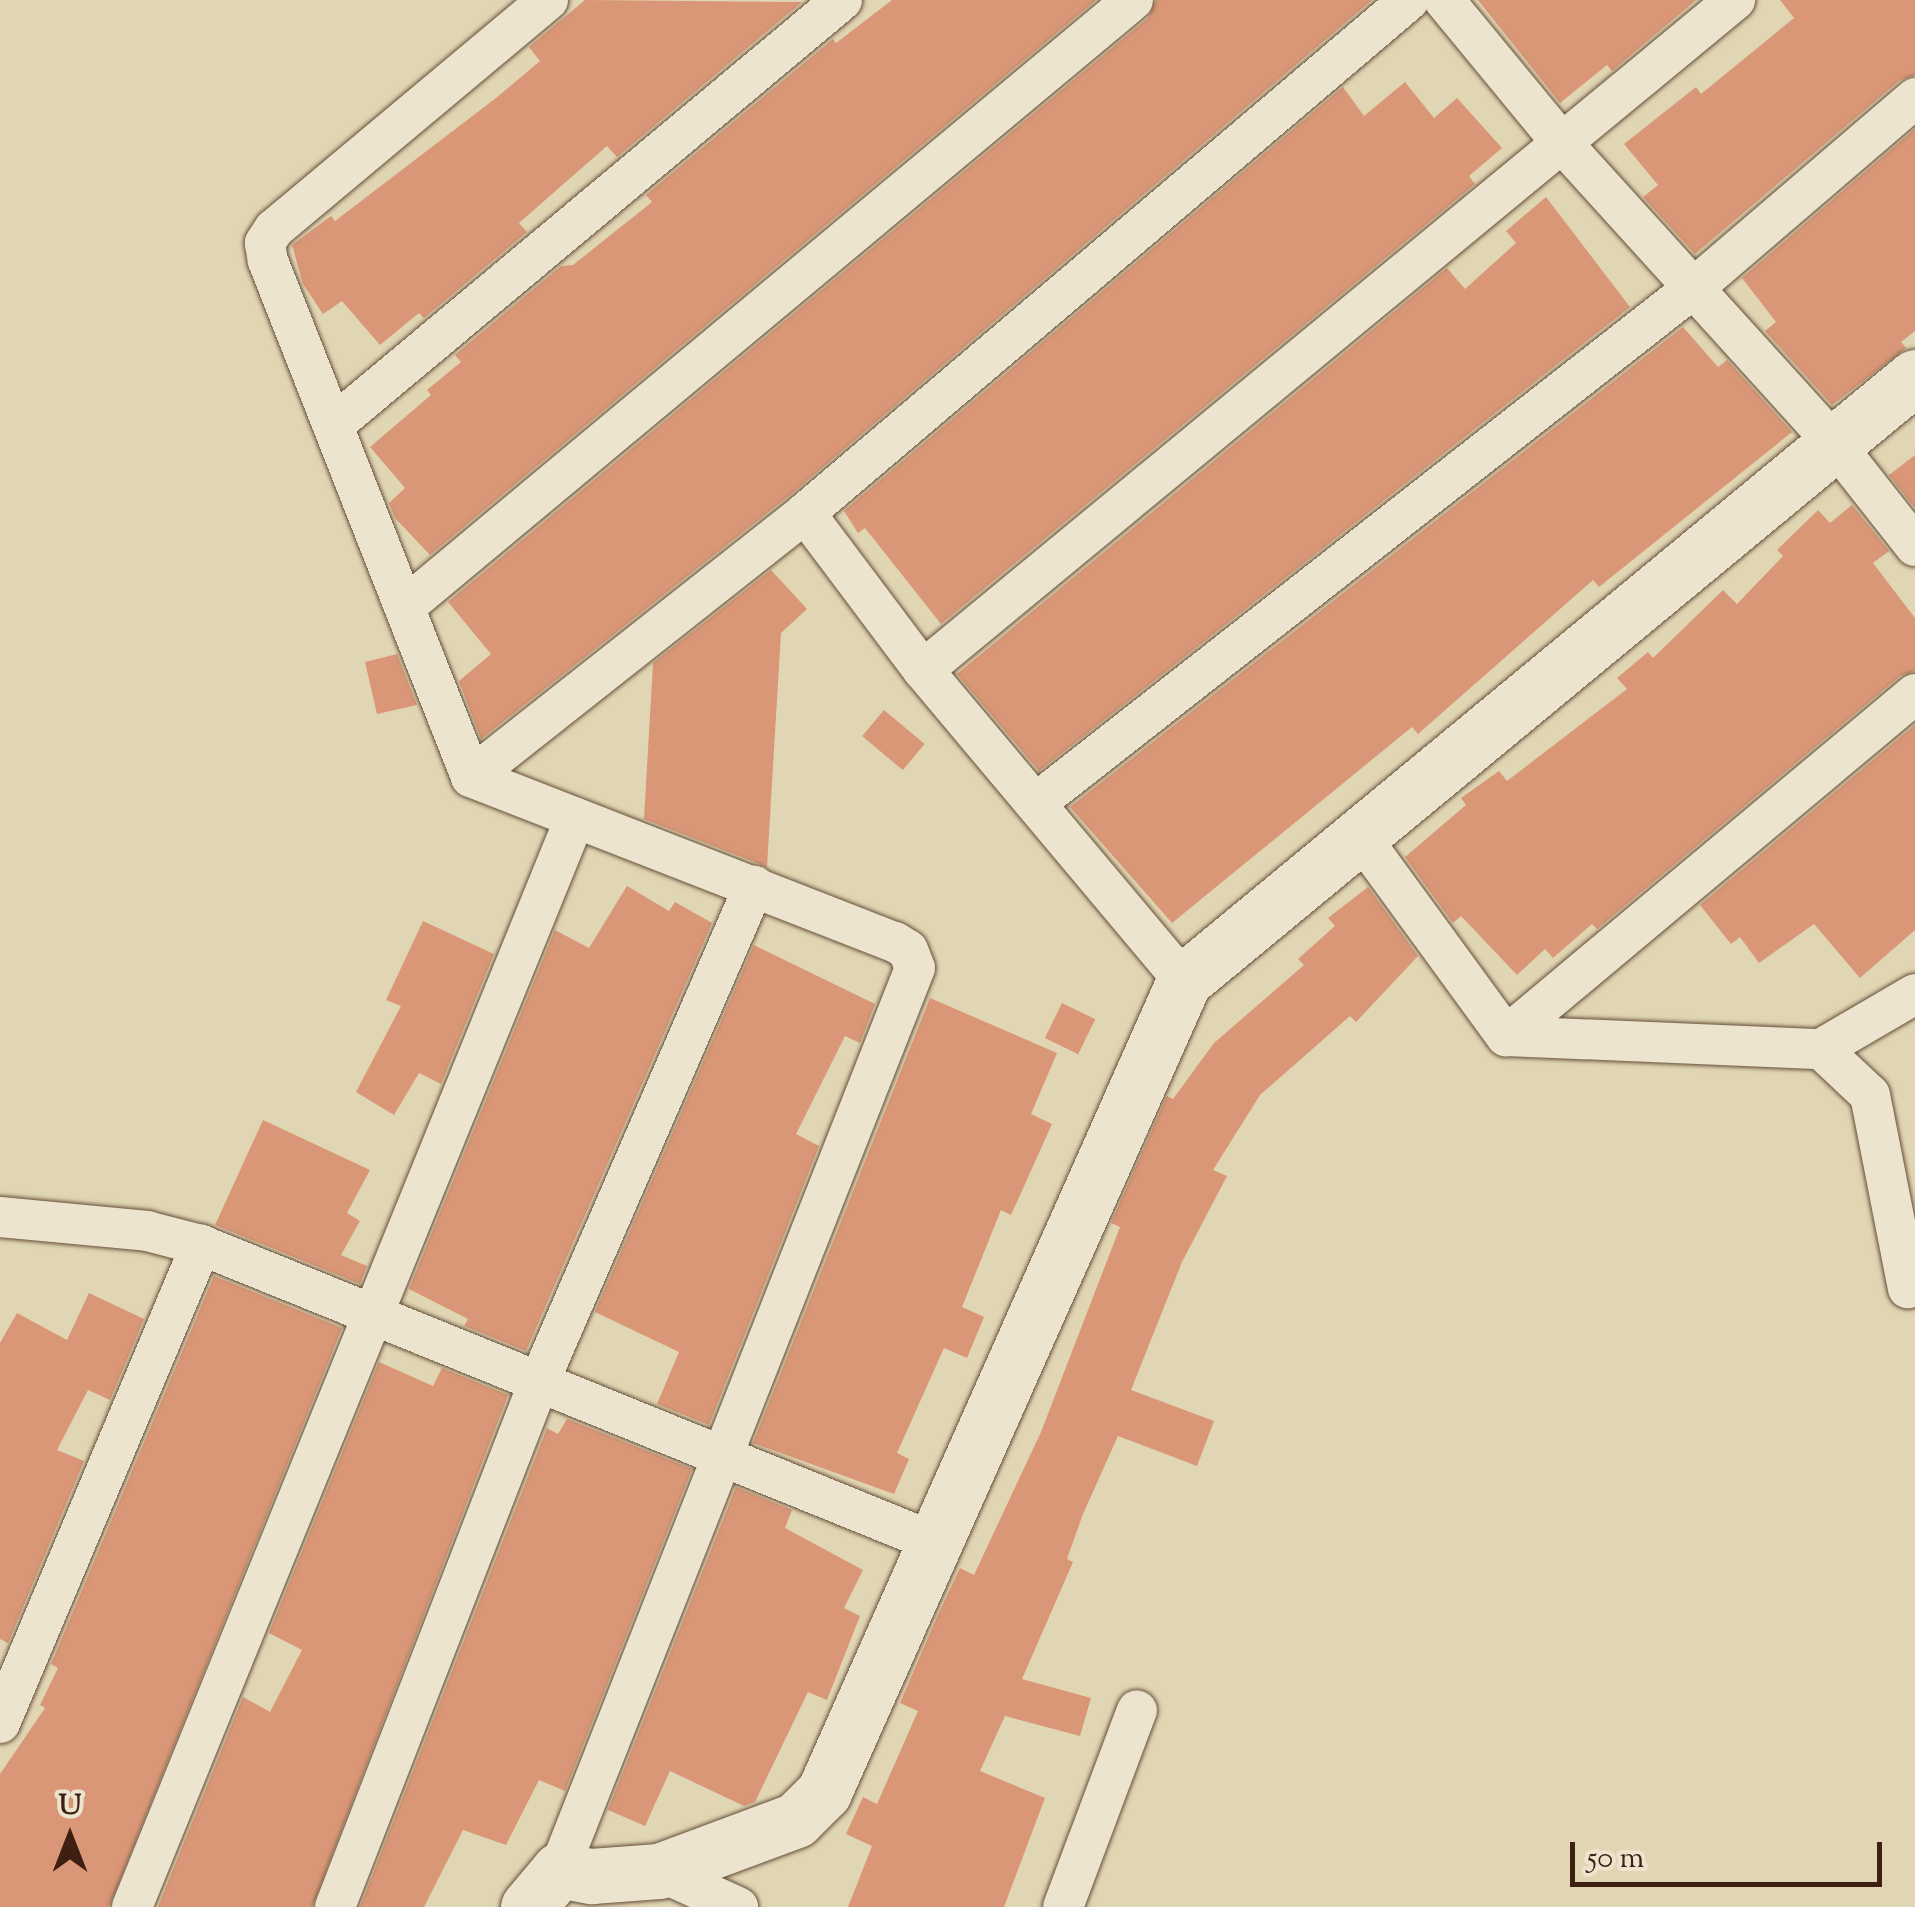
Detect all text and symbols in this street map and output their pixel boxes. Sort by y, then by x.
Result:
north arrow [20,1787,120,1887]
text: U [59,1787,81,1827]
scale bar [1575,1822,1888,1884]
text: 50 m [1587,1838,1644,1881]

